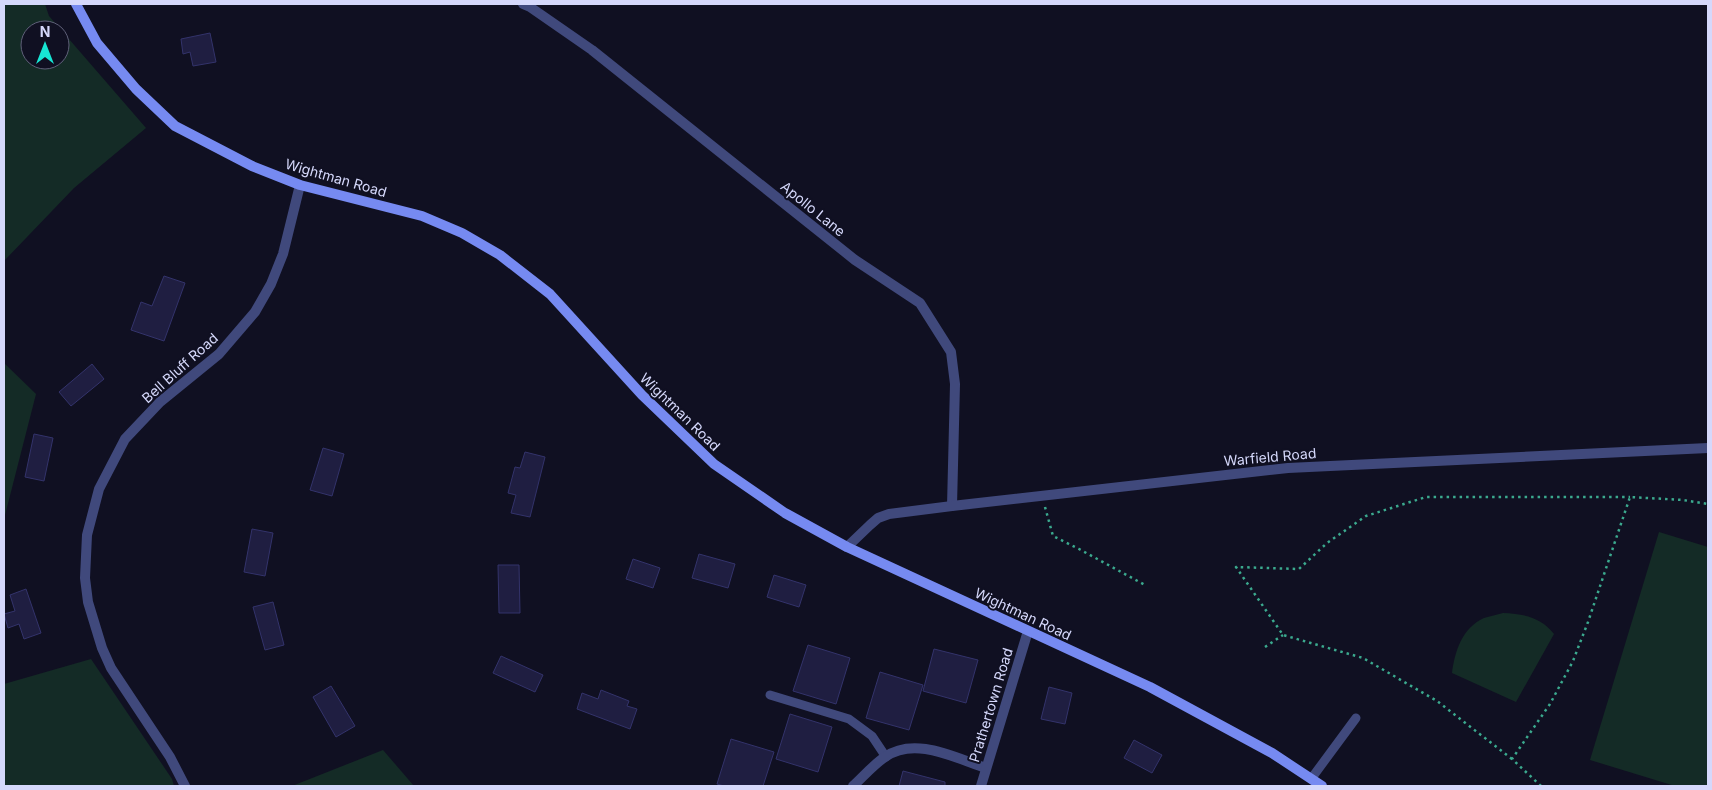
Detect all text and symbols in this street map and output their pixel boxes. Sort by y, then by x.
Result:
north arrow [20,20,70,70]
text: N [40,23,50,40]
street label: Wightman Road [283,155,389,200]
street label: Apollo Lane [778,177,849,240]
street label: Bell Bluff Road [138,329,221,406]
street label: Wightman Road [637,369,724,454]
street label: Warfield Road [1223,444,1317,469]
street label: Wightman Road [972,584,1074,643]
street label: Prathertown Road [965,646,1016,764]

